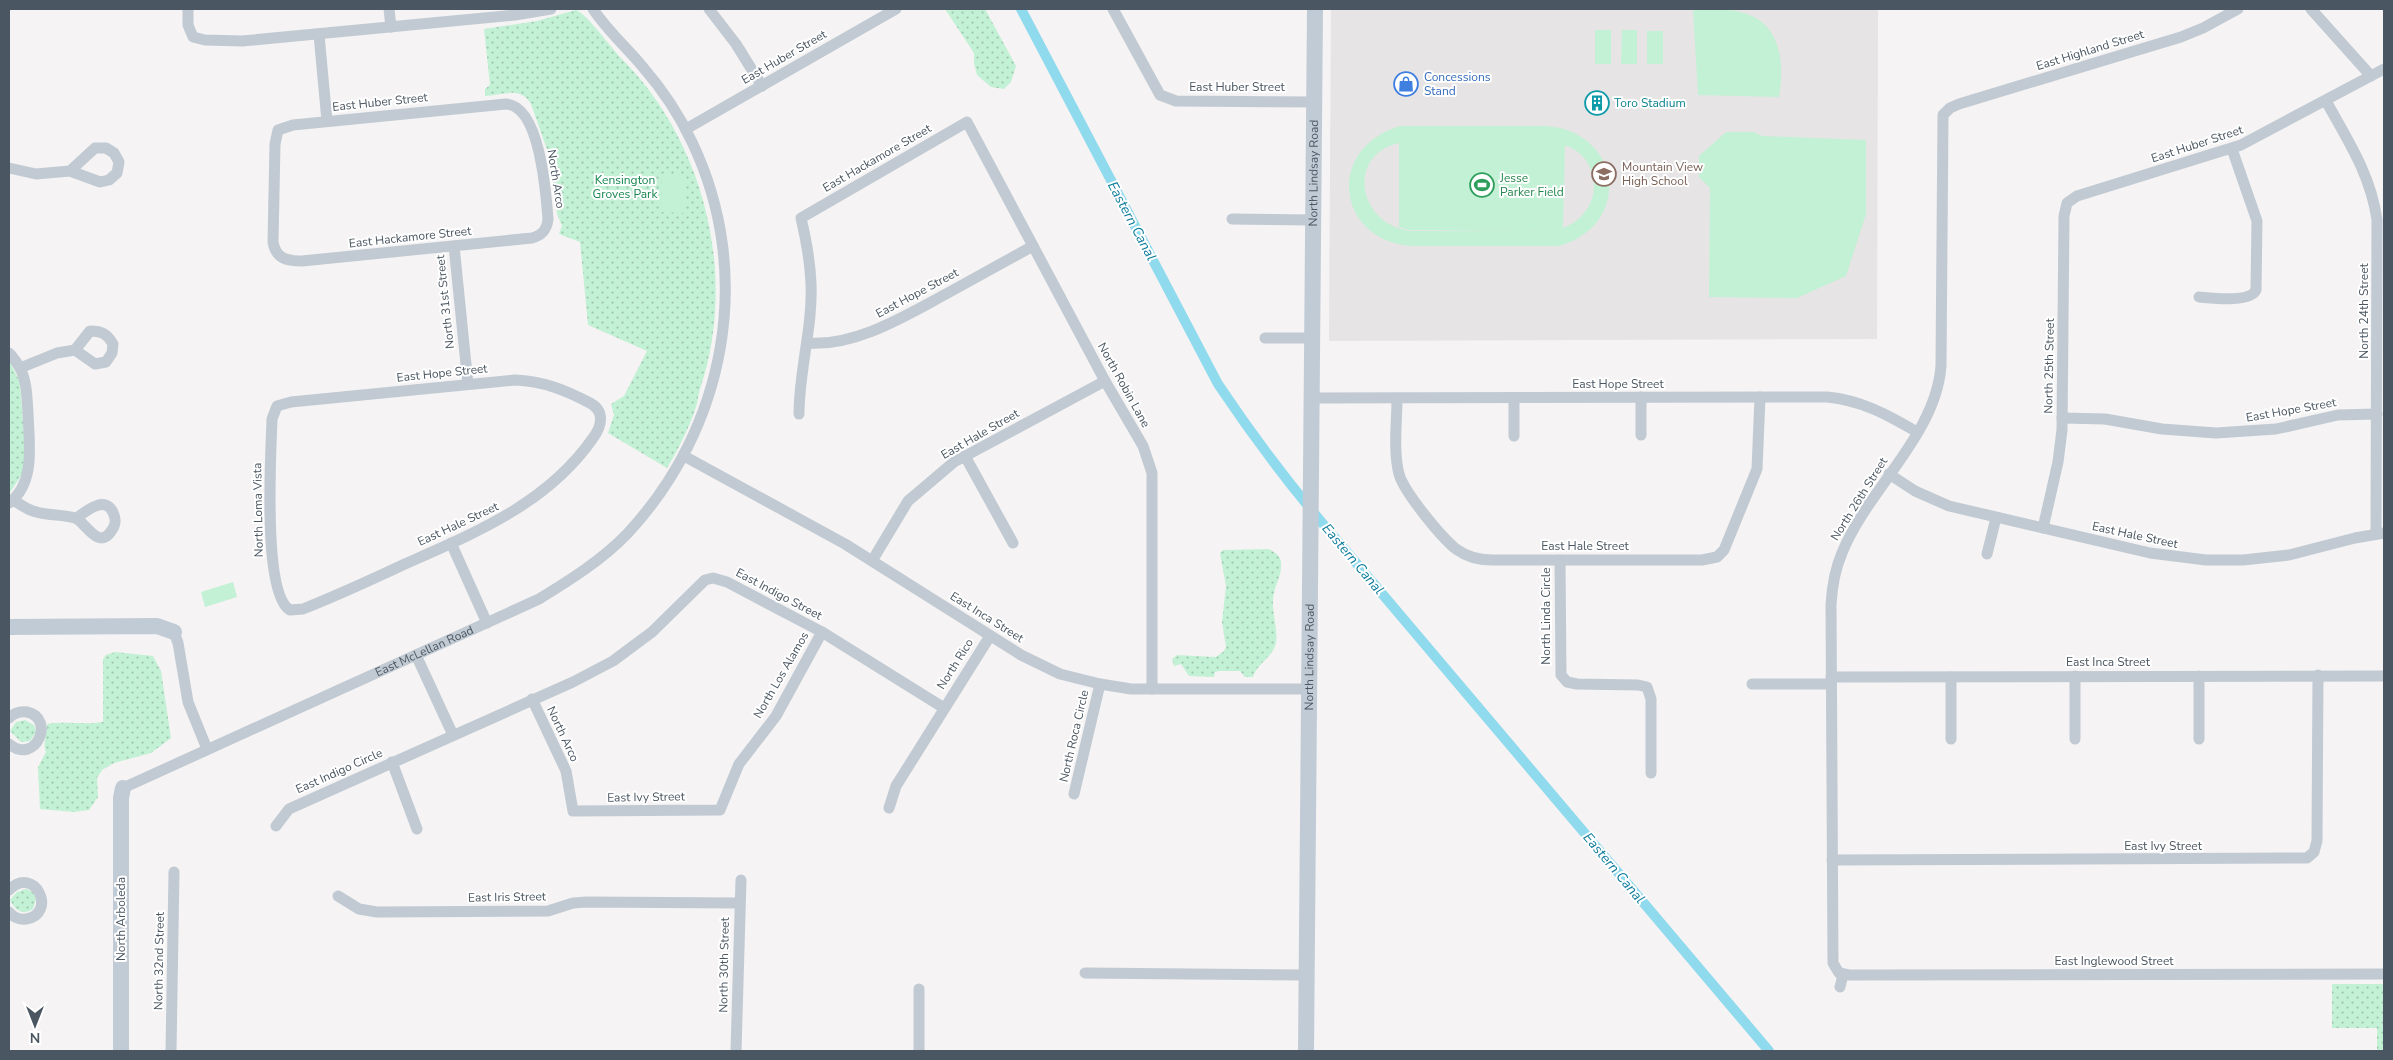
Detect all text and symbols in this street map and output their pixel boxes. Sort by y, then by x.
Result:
street label: East Huber Street [739,26,830,88]
street label: East Highland Street [2034,26,2146,74]
place label: Concessions Stand [1424,69,1491,99]
shop icon: Concessions Stand [1393,71,1419,97]
street label: East Huber Street [1189,79,1286,95]
street label: East Huber Street [332,89,429,115]
building icon: Toro Stadium [1584,90,1610,116]
place label: Toro Stadium [1614,95,1686,111]
street label: East Hackamore Street [820,120,935,196]
street label: North Lindsay Road [1305,120,1322,227]
street label: East Huber Street [2149,121,2246,166]
street label: North Arco [543,148,569,210]
place label: Mountain View High School [1622,159,1703,189]
school or university icon: Mountain View High School [1591,161,1617,187]
place label: Jesse Parker Field [1499,170,1564,200]
park label: Kensington Groves Park [593,172,658,202]
sports icon: Jesse Parker Field [1469,172,1495,198]
water label: Eastern Canal [1103,178,1161,264]
street label: East Hackamore Street [348,223,473,251]
street label: North 31st Street [432,253,458,350]
street label: North 24th Street [2356,262,2372,359]
street label: East Hope Street [873,264,962,321]
street label: North 25th Street [2040,317,2058,414]
street label: North Robin Lane [1094,340,1154,430]
street label: East Hope Street [396,360,489,386]
street label: East Hope Street [1572,376,1664,392]
street label: East Hope Street [2245,394,2338,426]
street label: East Hale Street [938,405,1023,463]
street label: North 26th Street [1827,454,1892,544]
street label: North Loma Vista [249,463,267,557]
street label: East Hale Street [415,498,502,550]
street label: East Hale Street [2091,518,2180,552]
water label: Eastern Canal [1318,520,1388,598]
street label: East Hale Street [1541,538,1630,554]
street label: East Indigo Street [733,565,826,624]
street label: North Linda Circle [1538,567,1554,665]
street label: East Inca Street [947,588,1027,646]
street label: North Lindsay Road [1301,604,1318,710]
street label: East McLellan Road [373,622,476,680]
street label: North Los Alamos [750,629,812,721]
street label: North Rico [933,635,977,692]
street label: East Inca Street [2066,654,2151,670]
street label: North Roca Circle [1056,688,1092,784]
street label: North Arco [543,704,583,765]
street label: East Indigo Circle [293,745,385,797]
street label: East Ivy Street [607,788,686,806]
water label: Eastern Canal [1579,829,1649,907]
street label: East Ivy Street [2124,838,2203,854]
street label: North Arboleda [113,877,129,961]
street label: East Iris Street [468,888,547,906]
street label: North 32nd Street [150,911,168,1010]
street label: North 30th Street [715,916,733,1013]
street label: East Inglewood Street [2054,953,2174,969]
north arrow [10,1000,60,1050]
text: N [30,1028,40,1047]

